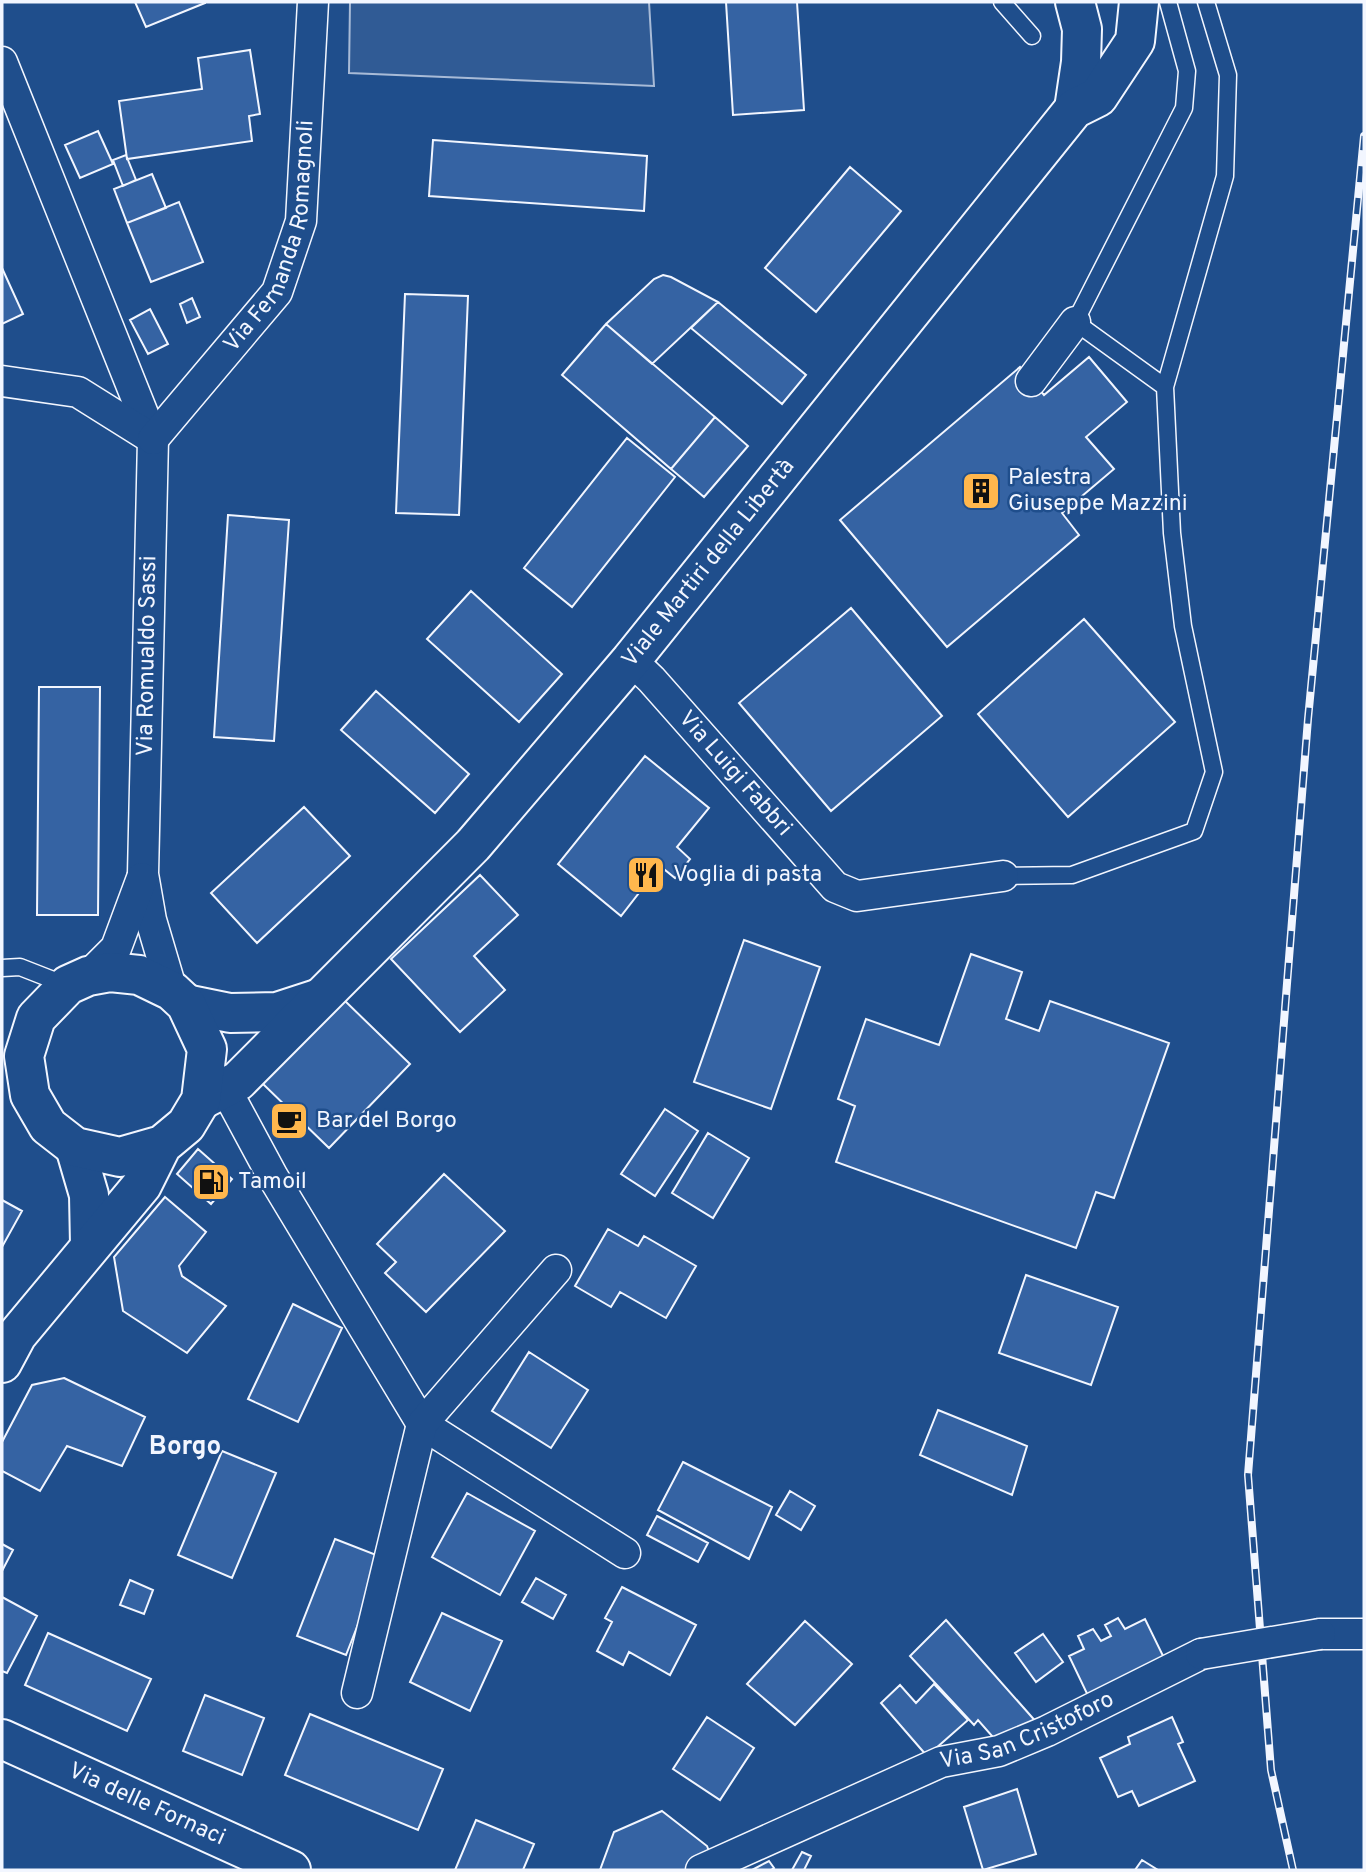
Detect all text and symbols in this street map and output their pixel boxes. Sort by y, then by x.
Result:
street label: Via Fernanda Romagnoli [218,119,321,358]
street label: Viale Martiri della Libertà [616,453,801,674]
place label: Palestra Giuseppe Mazzini [1008,464,1188,519]
building icon: Palestra Giuseppe Mazzini [960,470,1002,512]
street label: Via Romualdo Sassi [132,555,164,757]
street label: Via Luigi Fabbri [672,705,798,842]
restaurant icon: Voglia di pasta [625,854,667,896]
place label: Voglia di pasta [673,861,822,890]
cafe icon: Bar del Borgo [268,1100,310,1142]
place label: Bar del Borgo [316,1107,457,1136]
fuel station icon: Tamoil [190,1161,232,1203]
place label: Tamoil [238,1168,307,1197]
district label: Borgo [149,1431,221,1464]
street label: Via San Cristoforo [938,1685,1119,1776]
street label: Via delle Fornaci [64,1757,230,1853]

